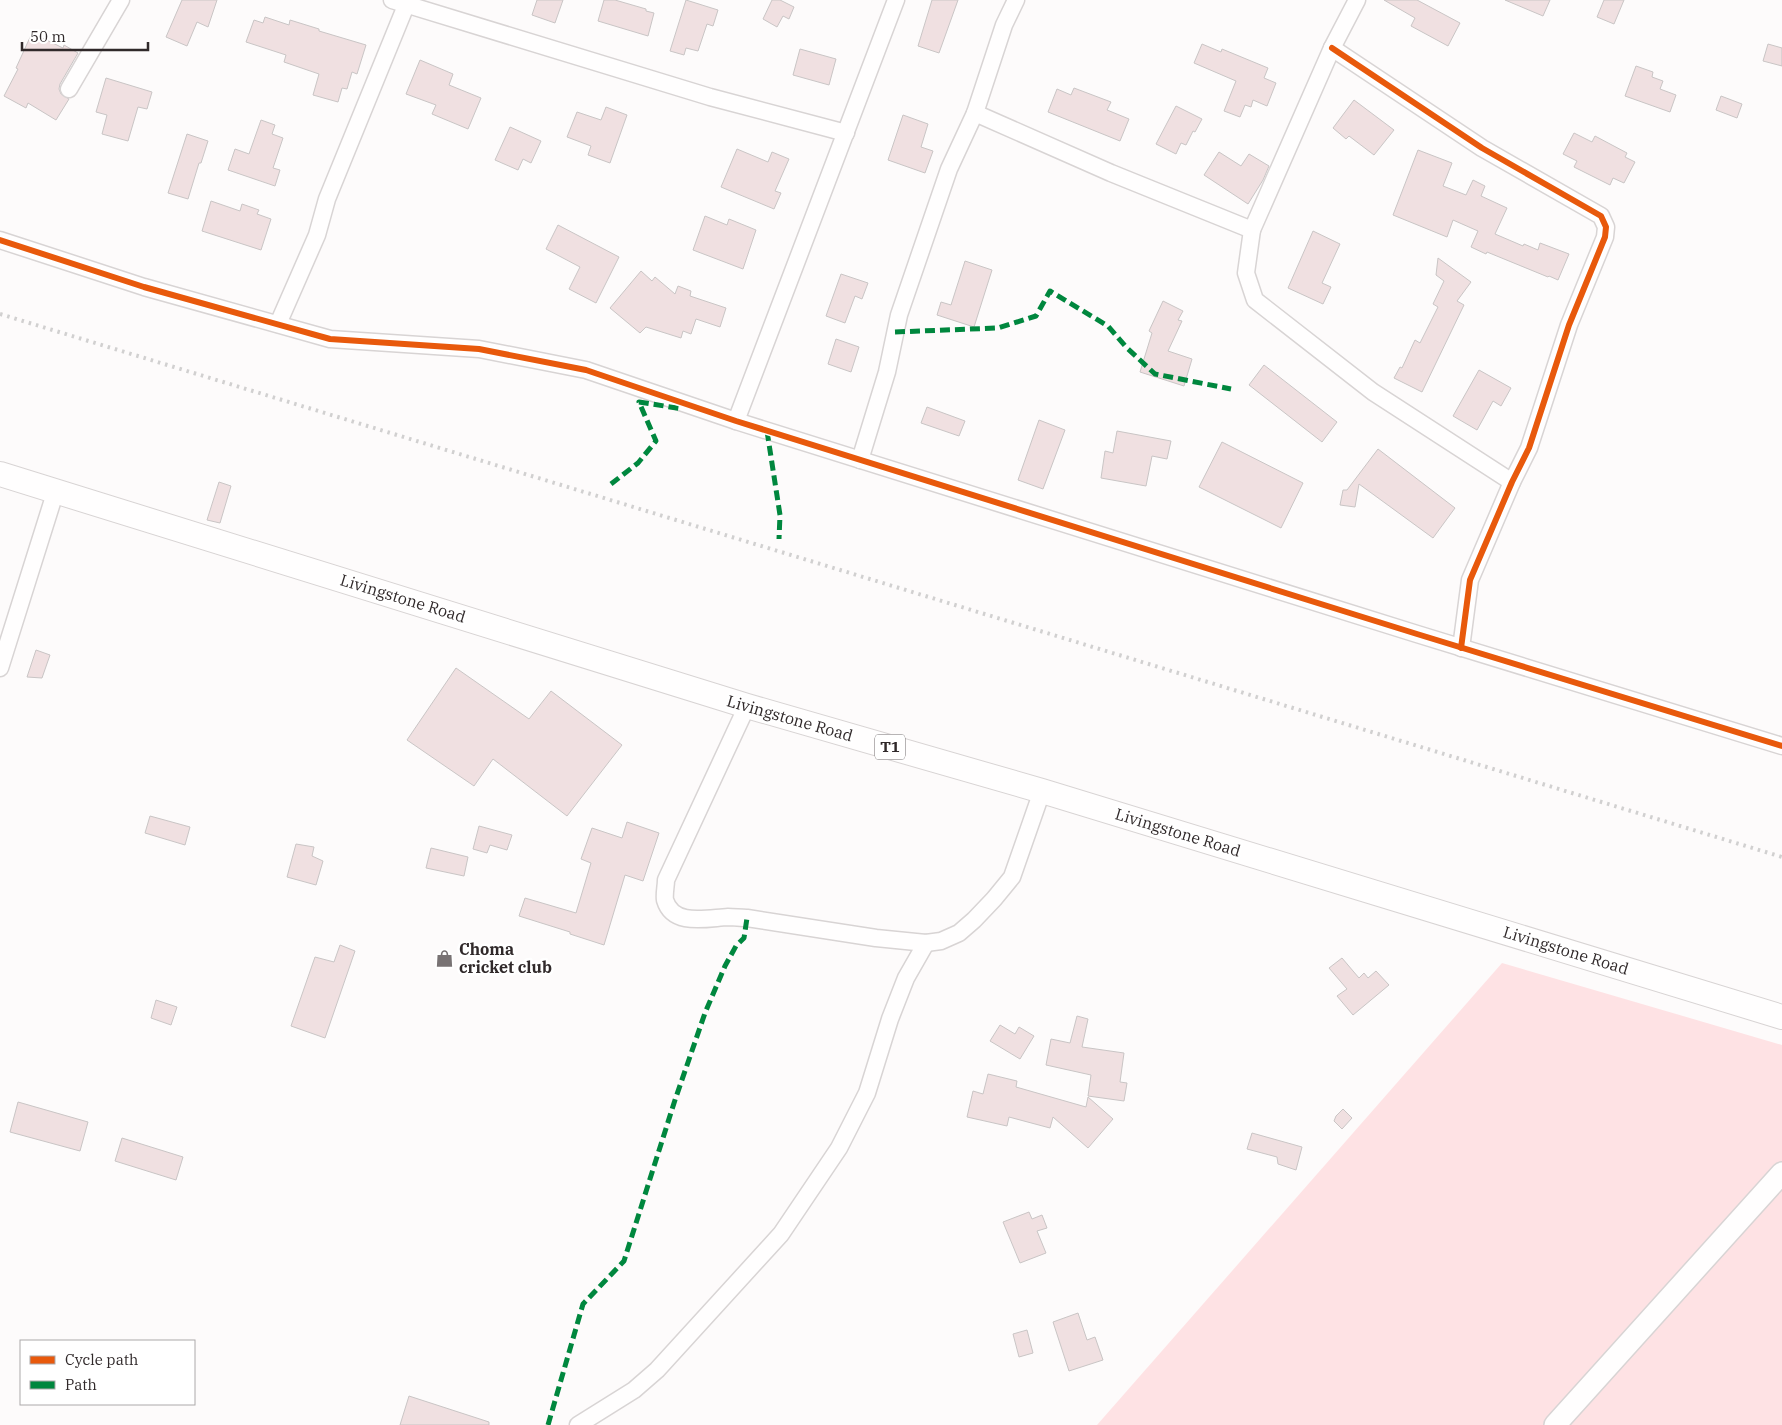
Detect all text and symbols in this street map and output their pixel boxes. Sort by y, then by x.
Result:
scale bar [22,20,149,52]
text: 50 m [30,27,66,46]
street label: Livingstone Road [338,569,468,627]
street label: Livingstone Road [725,690,856,746]
road number: T1 [875,734,905,760]
street label: Livingstone Road [1113,803,1243,861]
street label: Livingstone Road [1501,921,1631,979]
place label: Choma cricket club [459,939,552,977]
shop icon: Choma cricket club [435,948,455,968]
legend [20,1340,195,1405]
text: Cycle path [65,1350,138,1369]
text: Path [65,1375,97,1394]

